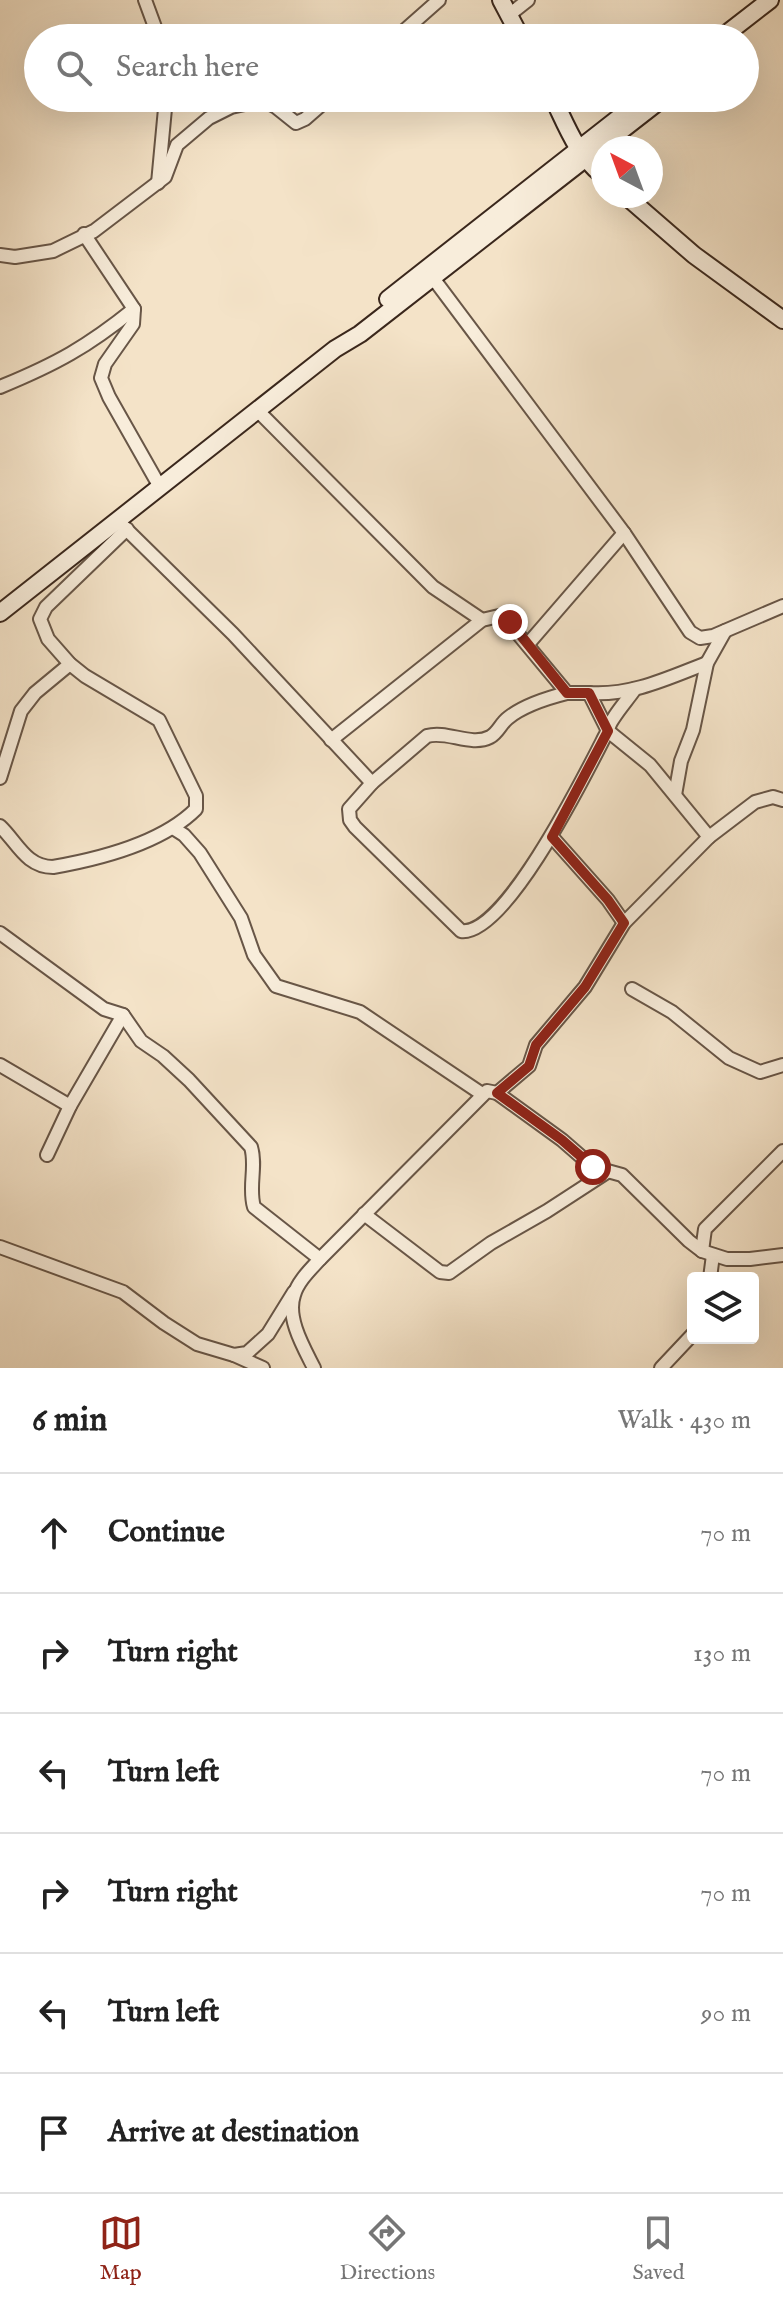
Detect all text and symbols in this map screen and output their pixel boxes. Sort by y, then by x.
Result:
search box [24,24,759,112]
icon: search [52,46,96,90]
text: Search here [116,49,259,87]
north arrow [591,136,663,208]
route end [492,604,528,640]
route start [575,1149,611,1185]
map controls [687,1272,759,1344]
button: layers [687,1272,759,1344]
text: 6 min [32,1399,107,1442]
text: Walk · 430 m [617,1404,751,1437]
icon: ahead [32,1511,76,1555]
text: Continue [108,1514,225,1552]
text: 70 m [700,1517,751,1550]
icon: right [32,1631,76,1675]
text: Turn right [108,1634,238,1672]
text: 130 m [693,1637,751,1670]
icon: left [32,1751,76,1795]
text: Turn left [108,1754,219,1792]
text: 70 m [700,1757,751,1790]
icon: right [32,1871,76,1915]
text: Turn right [108,1874,238,1912]
text: 70 m [700,1877,751,1910]
icon: left [32,1991,76,2035]
text: Turn left [108,1994,219,2032]
text: 90 m [701,1997,751,2030]
icon: arrive [32,2111,76,2155]
text: Arrive at destination [108,2114,359,2152]
tab: Map [99,2211,143,2287]
tab: Directions [340,2211,435,2287]
tab: Saved [632,2211,684,2287]

